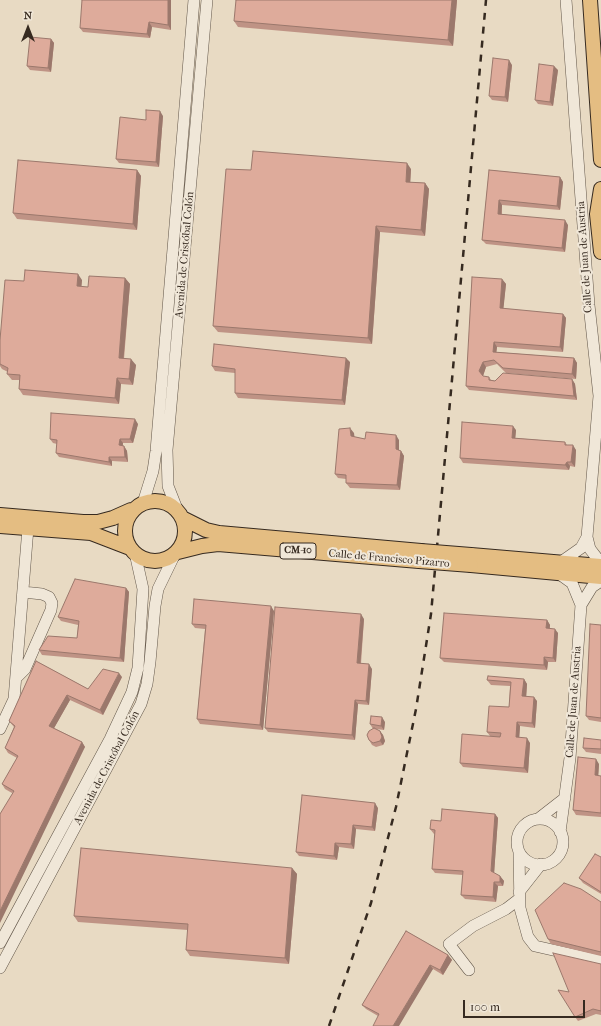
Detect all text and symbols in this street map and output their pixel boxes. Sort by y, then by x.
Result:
north arrow [8,8,48,48]
text: N [24,9,32,22]
street label: Avenida de Cristóbal Colón [173,191,197,319]
street label: Calle de Juan de Austria [575,201,595,313]
road number: CM-10 [280,543,316,559]
street label: Calle de Francisco Pizarro [328,547,450,571]
street label: Calle de Juan de Austria [564,646,584,758]
street label: Avenida de Cristóbal Colón [71,709,143,827]
scale bar [465,992,587,1018]
text: 100 m [470,1000,500,1014]

